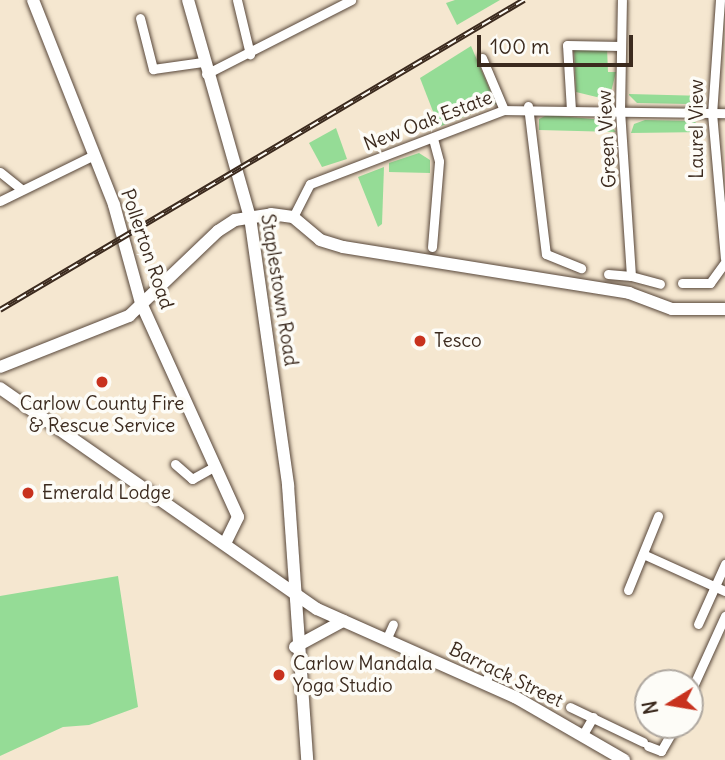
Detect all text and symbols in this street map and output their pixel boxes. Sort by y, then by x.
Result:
scale bar [480,21,636,65]
text: 100 m [490,33,549,60]
street label: Laurel View [686,79,708,179]
street label: New Oak Estate [360,86,496,156]
street label: Green View [593,89,621,189]
street label: Pollerton Road [116,186,178,312]
street label: Staplestown Road [256,212,302,368]
place label: Tesco [434,330,482,352]
marker: Tesco [412,333,428,349]
marker: Carlow County Fire & Rescue Service [94,374,110,390]
place label: Carlow County Fire & Rescue Service [20,393,184,437]
place label: Emerald Lodge [42,482,171,504]
marker: Emerald Lodge [20,485,36,501]
street label: Barrack Street [445,638,567,712]
place label: Carlow Mandala Yoga Studio [293,653,433,697]
marker: Carlow Mandala Yoga Studio [271,667,287,683]
north arrow [634,669,704,739]
text: N [637,699,663,716]

